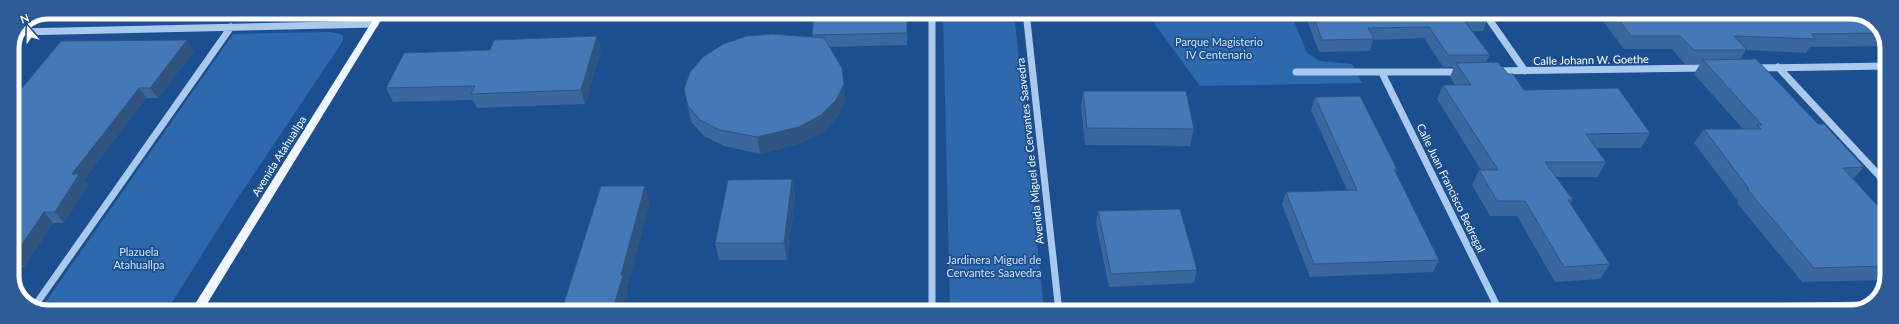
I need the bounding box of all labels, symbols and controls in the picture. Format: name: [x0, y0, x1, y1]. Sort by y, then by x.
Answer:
north arrow: [8, 8, 48, 48]
text: N: [18, 11, 31, 26]
park label: Parque Magisterio IV Centenario: [1175, 35, 1263, 61]
street label: Calle Johann W. Goethe: [1533, 52, 1649, 67]
street label: Avenida Miguel de Cervantes Saavedra: [1013, 57, 1046, 245]
street label: Avenida Atahuallpa: [249, 113, 309, 198]
street label: Calle Juan Francisco Bedregal: [1415, 121, 1488, 254]
park label: Plazuela Atahuallpa: [113, 245, 165, 271]
park label: Jardinera Miguel de Cervantes Saavedra: [946, 253, 1042, 279]

